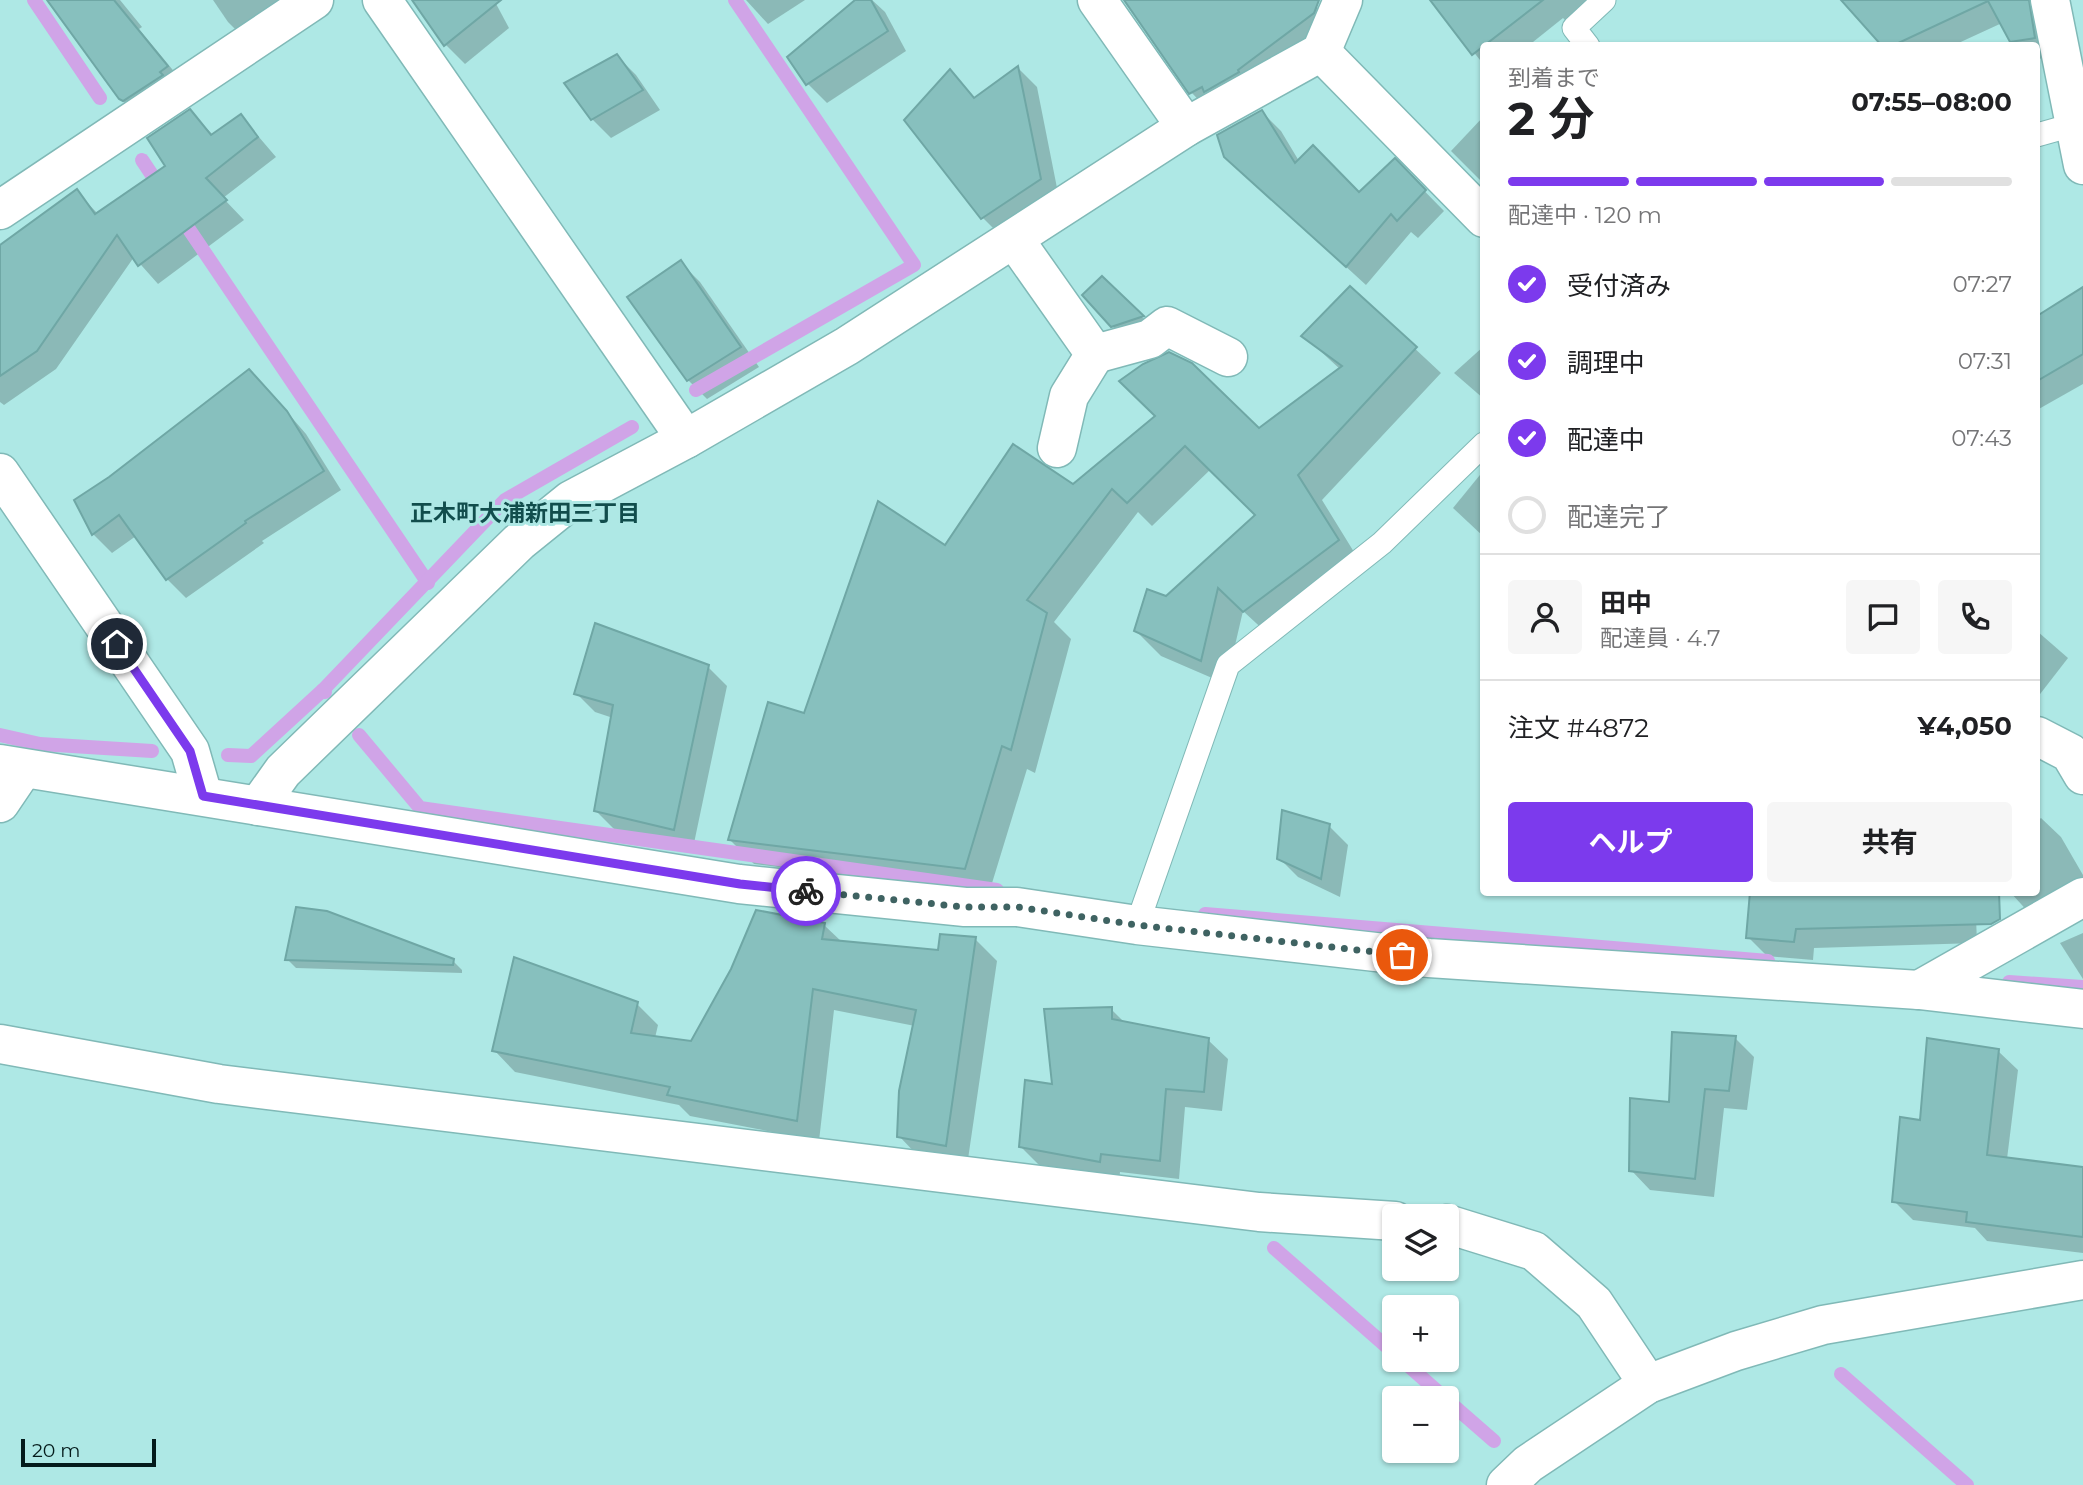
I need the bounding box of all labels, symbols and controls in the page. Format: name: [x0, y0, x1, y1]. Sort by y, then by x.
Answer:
text: 到着まで: [1508, 64, 1600, 92]
text: 07:55–08:00: [1851, 86, 2012, 118]
text: 2 分: [1508, 90, 1594, 147]
text: 配達中 · 120 m: [1508, 201, 1662, 229]
icon: check: [1508, 265, 1546, 303]
text: 受付済み: [1567, 270, 1671, 302]
text: 07:27: [1952, 270, 2012, 298]
icon: check: [1508, 342, 1546, 380]
text: 調理中: [1567, 347, 1645, 379]
text: 07:31: [1958, 347, 2012, 375]
icon: check: [1508, 419, 1546, 457]
text: 配達中: [1567, 424, 1645, 456]
text: 07:43: [1951, 424, 2012, 452]
district label: 正木町大浦新田三丁目: [410, 499, 640, 527]
text: 配達完了: [1567, 501, 1671, 533]
button: person: [1508, 580, 1582, 654]
button: chat: [1846, 580, 1920, 654]
button: phone: [1938, 580, 2012, 654]
text: 田中: [1600, 587, 1652, 619]
pin: [87, 614, 147, 674]
text: 配達員 · 4.7: [1600, 624, 1721, 652]
icon: home: [98, 625, 136, 663]
text: ¥4,050: [1917, 710, 2012, 742]
text: 注文 #4872: [1508, 712, 1649, 744]
button: ヘルプ: [1508, 802, 1753, 882]
button: 共有: [1767, 802, 2012, 882]
courier: [771, 856, 841, 926]
icon: bike: [787, 872, 825, 910]
pin: [1372, 925, 1432, 985]
icon: bag: [1383, 936, 1421, 974]
map controls: [1382, 1204, 1459, 1463]
button: layers: [1382, 1204, 1459, 1281]
button: +: [1382, 1295, 1459, 1372]
button: −: [1382, 1386, 1459, 1463]
scale bar: [21, 1436, 156, 1468]
text: 20 m: [32, 1439, 80, 1462]

